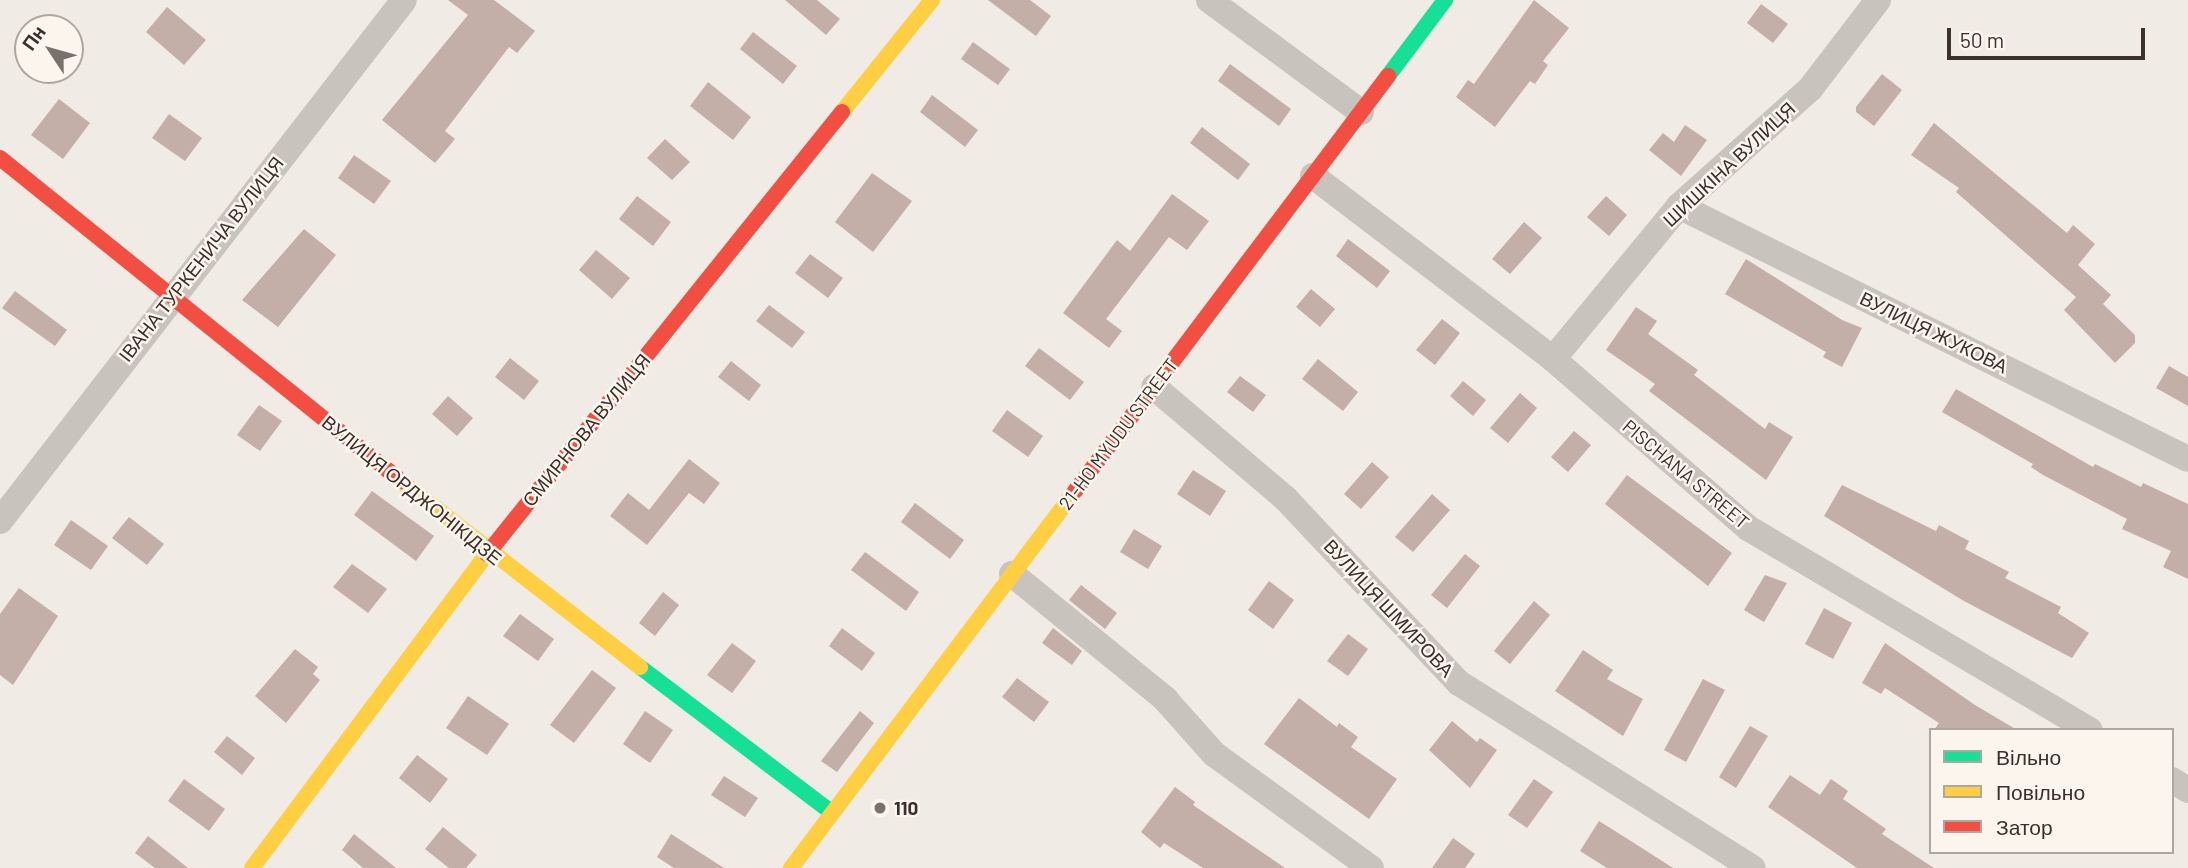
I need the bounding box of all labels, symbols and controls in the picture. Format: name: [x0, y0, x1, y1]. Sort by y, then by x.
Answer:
north arrow: [14, 14, 84, 84]
scale bar: [1950, 14, 2148, 58]
text: Пн: [17, 21, 50, 54]
text: 50 m: [1960, 27, 2004, 52]
street label: ШИШКІНА ВУЛИЦЯ: [1658, 97, 1800, 231]
street label: ІВАНА ТУРКЕНИЧА ВУЛИЦЯ: [114, 152, 288, 366]
street label: ВУЛИЦЯ ЖУКОВА: [1856, 286, 2012, 378]
street label: СМИРНОВА ВУЛИЦЯ: [517, 349, 655, 511]
street label: 21-HO MYUDU STREET: [1054, 354, 1182, 514]
street label: ВУЛИЦЯ ОРДЖОНІКІДЗЕ: [318, 410, 506, 570]
street label: PISCHANA STREET: [1618, 414, 1754, 534]
street label: ВУЛИЦЯ ШМИРОВА: [1319, 534, 1459, 682]
legend: [1929, 728, 2174, 854]
text: Вільно: [1996, 744, 2061, 769]
text: Повільно: [1996, 779, 2085, 804]
place label: 110: [894, 797, 918, 819]
marker: 110: [872, 800, 888, 816]
text: Затор: [1996, 814, 2053, 839]

